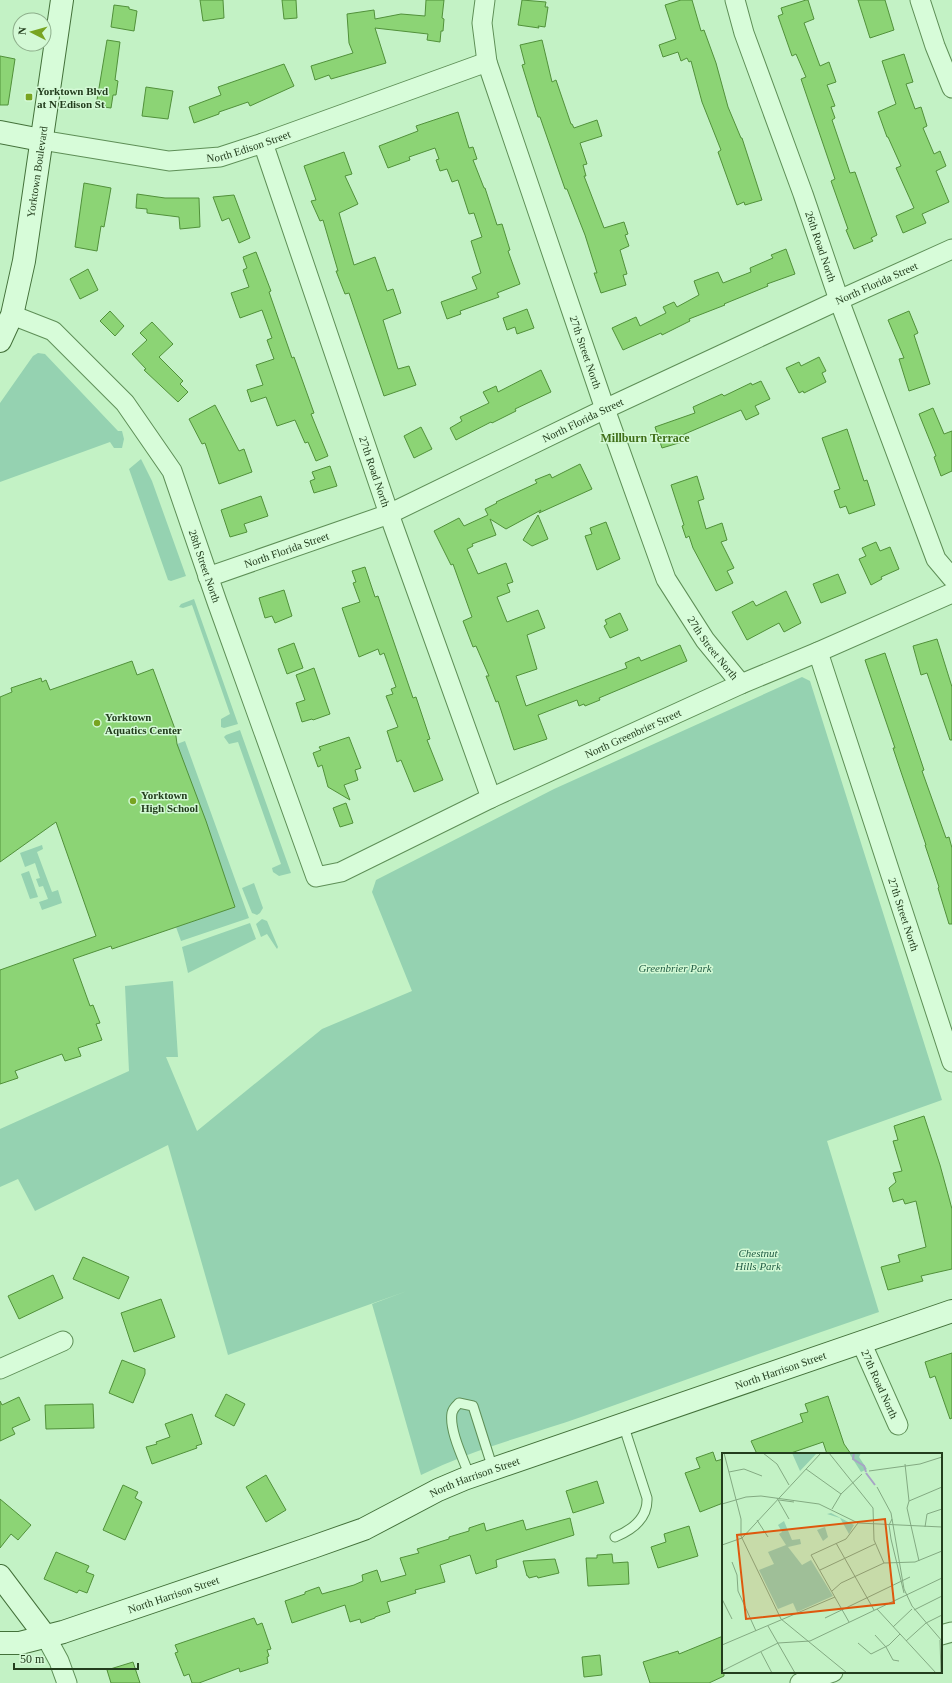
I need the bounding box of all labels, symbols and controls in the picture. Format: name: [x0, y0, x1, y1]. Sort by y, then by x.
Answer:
north arrow: [12, 12, 52, 52]
text: N: [16, 26, 28, 36]
place label: Yorktown Blvd at N Edison St: [37, 85, 108, 110]
marker: Yorktown Blvd at N Edison St: [24, 92, 34, 102]
street label: Yorktown Boulevard: [24, 125, 50, 218]
street label: North Edison Street: [206, 128, 292, 164]
street label: 26th Road North: [803, 209, 839, 284]
street label: North Florida Street: [834, 259, 919, 307]
street label: 27th Street North: [568, 314, 604, 391]
street label: North Florida Street: [540, 395, 625, 445]
district label: Millburn Terrace: [601, 431, 690, 445]
street label: 27th Road North: [357, 435, 392, 509]
street label: 28th Street North: [187, 528, 223, 605]
street label: North Florida Street: [243, 529, 330, 570]
street label: 27th Street North: [685, 614, 741, 682]
street label: North Greenbrier Street: [583, 706, 683, 760]
place label: Yorktown Aquatics Center: [105, 711, 182, 736]
marker: Yorktown Aquatics Center: [92, 718, 102, 728]
place label: Yorktown High School: [141, 789, 198, 814]
marker: Yorktown High School: [128, 796, 138, 806]
street label: 27th Street North: [886, 876, 921, 953]
park label: Greenbrier Park: [638, 962, 713, 974]
park label: Chestnut Hills Park: [734, 1247, 782, 1272]
street label: 27th Road North: [859, 1348, 900, 1421]
street label: North Harrison Street: [733, 1349, 827, 1391]
inset map: [722, 1453, 942, 1673]
street label: North Harrison Street: [427, 1454, 521, 1499]
street label: North Harrison Street: [126, 1573, 221, 1616]
scale bar: [14, 1645, 138, 1671]
text: 50 m: [20, 1652, 45, 1666]

